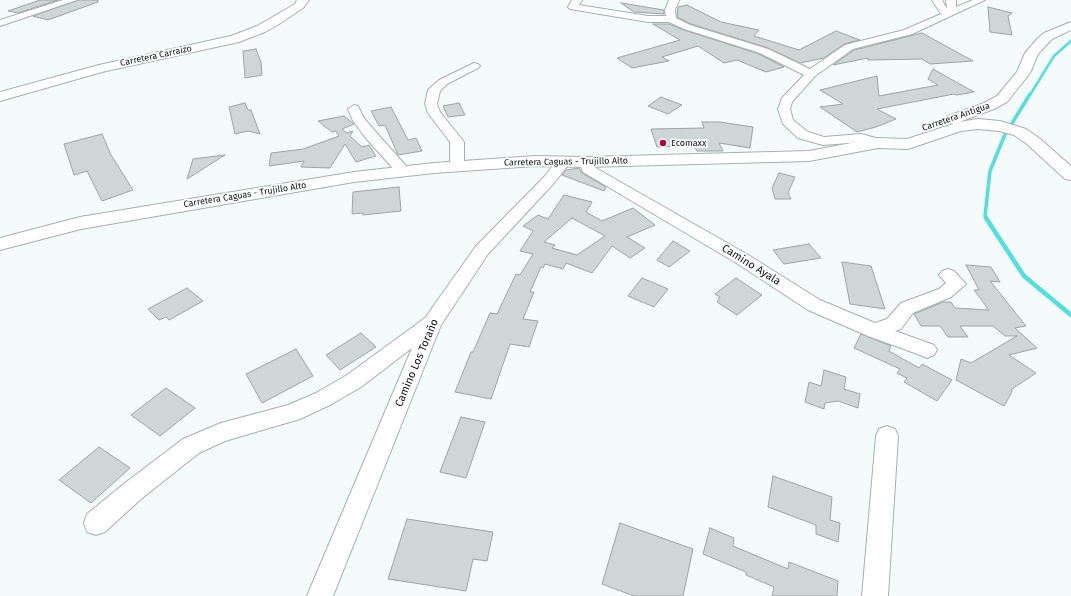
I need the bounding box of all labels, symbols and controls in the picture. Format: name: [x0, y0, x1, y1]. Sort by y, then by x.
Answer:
street label: Carretera Carraízo: [119, 43, 193, 69]
street label: Carretera Antigua: [921, 100, 991, 134]
marker: Ecomaxx: [658, 138, 668, 148]
place label: Ecomaxx: [671, 138, 706, 148]
street label: Carretera Caguas - Trujillo Alto: [504, 156, 628, 168]
street label: Carretera Caguas - Trujillo Alto: [183, 180, 307, 210]
street label: Camino Ayala: [719, 242, 783, 288]
street label: Camino Los Toraño: [393, 317, 441, 409]

